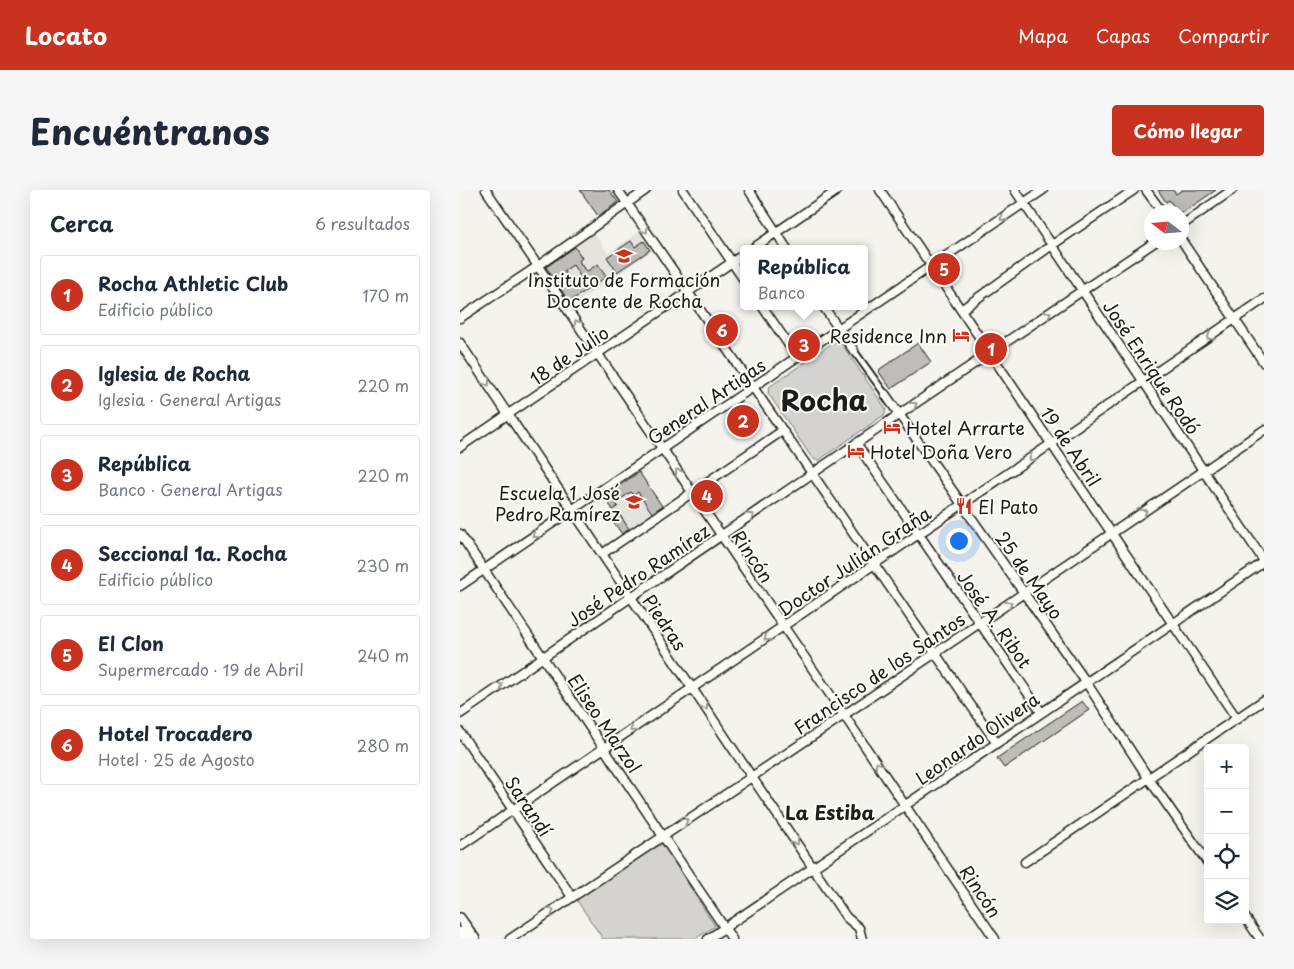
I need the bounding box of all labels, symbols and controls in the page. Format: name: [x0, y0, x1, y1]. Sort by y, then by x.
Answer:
text: Locato: [25, 17, 107, 53]
text: Mapa: [1018, 22, 1068, 49]
text: Capas: [1096, 22, 1150, 49]
text: Compartir: [1178, 22, 1269, 49]
text: Encuéntranos: [30, 104, 270, 157]
button: Cómo llegar: [1112, 105, 1264, 156]
north arrow: [1144, 205, 1189, 250]
text: Cerca: [50, 207, 114, 239]
text: 6 resultados: [315, 211, 410, 235]
one-way arrow: [999, 212, 1008, 221]
one-way arrow: [639, 224, 648, 234]
popup: [740, 245, 868, 310]
school or university icon: Instituto de Formación Docente de Rocha: [614, 246, 634, 266]
pin: 5: [928, 250, 960, 288]
text: República: [757, 252, 851, 280]
place label: Instituto de Formación Docente de Rocha: [528, 266, 720, 314]
text: Rocha Athletic Club: [98, 269, 288, 297]
text: Banco: [757, 280, 805, 304]
text: 1: [63, 283, 71, 307]
text: 170 m: [363, 283, 409, 307]
street label: José Enrique Rodó: [1097, 294, 1207, 440]
text: Edificio público: [98, 297, 213, 321]
pin: 6: [706, 311, 738, 349]
one-way arrow: [1042, 311, 1052, 320]
street label: 18 de Julio: [524, 319, 614, 391]
one-way arrow: [574, 319, 583, 329]
place label: Residence Inn: [830, 322, 947, 349]
hotel icon: Residence Inn: [951, 325, 971, 345]
pin: 3: [788, 326, 820, 364]
pin: 1: [975, 330, 1007, 368]
one-way arrow: [1206, 331, 1216, 340]
street label: General Artigas: [641, 351, 771, 451]
text: Iglesia de Rocha: [98, 359, 250, 387]
text: 2: [61, 373, 73, 397]
text: 220 m: [358, 373, 409, 397]
one-way arrow: [481, 378, 490, 387]
district label: Rocha: [780, 378, 868, 421]
text: Iglesia · General Artigas: [98, 387, 281, 411]
street label: 19 de Abril: [1034, 401, 1108, 491]
pin: 2: [727, 402, 759, 440]
one-way arrow: [908, 402, 918, 411]
place label: Hotel Arrarte: [906, 414, 1025, 441]
hotel icon: Hotel Arrarte: [882, 417, 902, 437]
place label: Hotel Doña Vero: [870, 438, 1012, 465]
hotel icon: Hotel Doña Vero: [846, 441, 866, 461]
text: República: [98, 449, 191, 477]
one-way arrow: [1028, 452, 1038, 461]
text: 3: [62, 463, 72, 487]
text: 220 m: [358, 463, 409, 487]
one-way arrow: [675, 468, 684, 478]
text: Banco · General Artigas: [98, 477, 283, 501]
pin: 4: [691, 477, 723, 515]
place label: Escuela 1 José Pedro Ramírez: [495, 479, 620, 527]
school or university icon: Escuela 1 José Pedro Ramírez: [624, 492, 644, 512]
place label: El Pato: [978, 493, 1038, 520]
restaurant icon: El Pato: [954, 496, 974, 516]
street label: Doctor Julián Graña: [772, 499, 937, 622]
one-way arrow: [1138, 509, 1147, 518]
one-way arrow: [745, 513, 754, 523]
street label: José Pedro Ramírez: [561, 517, 715, 633]
street label: Rincón: [725, 524, 781, 588]
street label: 25 de Mayo: [990, 525, 1070, 625]
your location: [946, 528, 972, 554]
one-way arrow: [531, 529, 541, 538]
text: Seccional 1a. Rocha: [98, 539, 287, 567]
text: 4: [62, 553, 72, 577]
text: 230 m: [357, 553, 409, 577]
street label: José A. Ribot: [951, 565, 1039, 673]
text: Edificio público: [98, 567, 213, 591]
street label: Piedras: [636, 588, 694, 656]
one-way arrow: [1004, 600, 1013, 610]
street label: Francisco de los Santos: [788, 606, 970, 740]
text: El Clon: [98, 629, 164, 657]
one-way arrow: [764, 632, 773, 641]
text: 5: [62, 643, 72, 667]
text: 240 m: [357, 643, 409, 667]
text: Supermercado · 19 de Abril: [98, 657, 304, 681]
street label: Eliseo Marzol: [562, 668, 648, 778]
one-way arrow: [495, 683, 504, 692]
street label: Leonardo Olivera: [910, 685, 1044, 791]
one-way arrow: [699, 701, 708, 711]
text: Hotel Trocadero: [98, 719, 253, 747]
one-way arrow: [629, 723, 639, 732]
text: 6: [61, 733, 73, 757]
text: 280 m: [357, 733, 409, 757]
map controls: [1204, 744, 1249, 924]
button: +: [1204, 744, 1249, 789]
text: Hotel · 25 de Agosto: [98, 747, 255, 771]
one-way arrow: [875, 761, 884, 771]
street label: Sarandí: [499, 771, 559, 842]
button: −: [1204, 789, 1249, 834]
district label: La Estiba: [785, 798, 875, 826]
one-way arrow: [680, 818, 689, 827]
button: locate: [1204, 834, 1249, 879]
one-way arrow: [789, 836, 799, 845]
street label: Rincón: [953, 859, 1009, 923]
button: layers: [1204, 879, 1249, 924]
one-way arrow: [545, 908, 554, 918]

